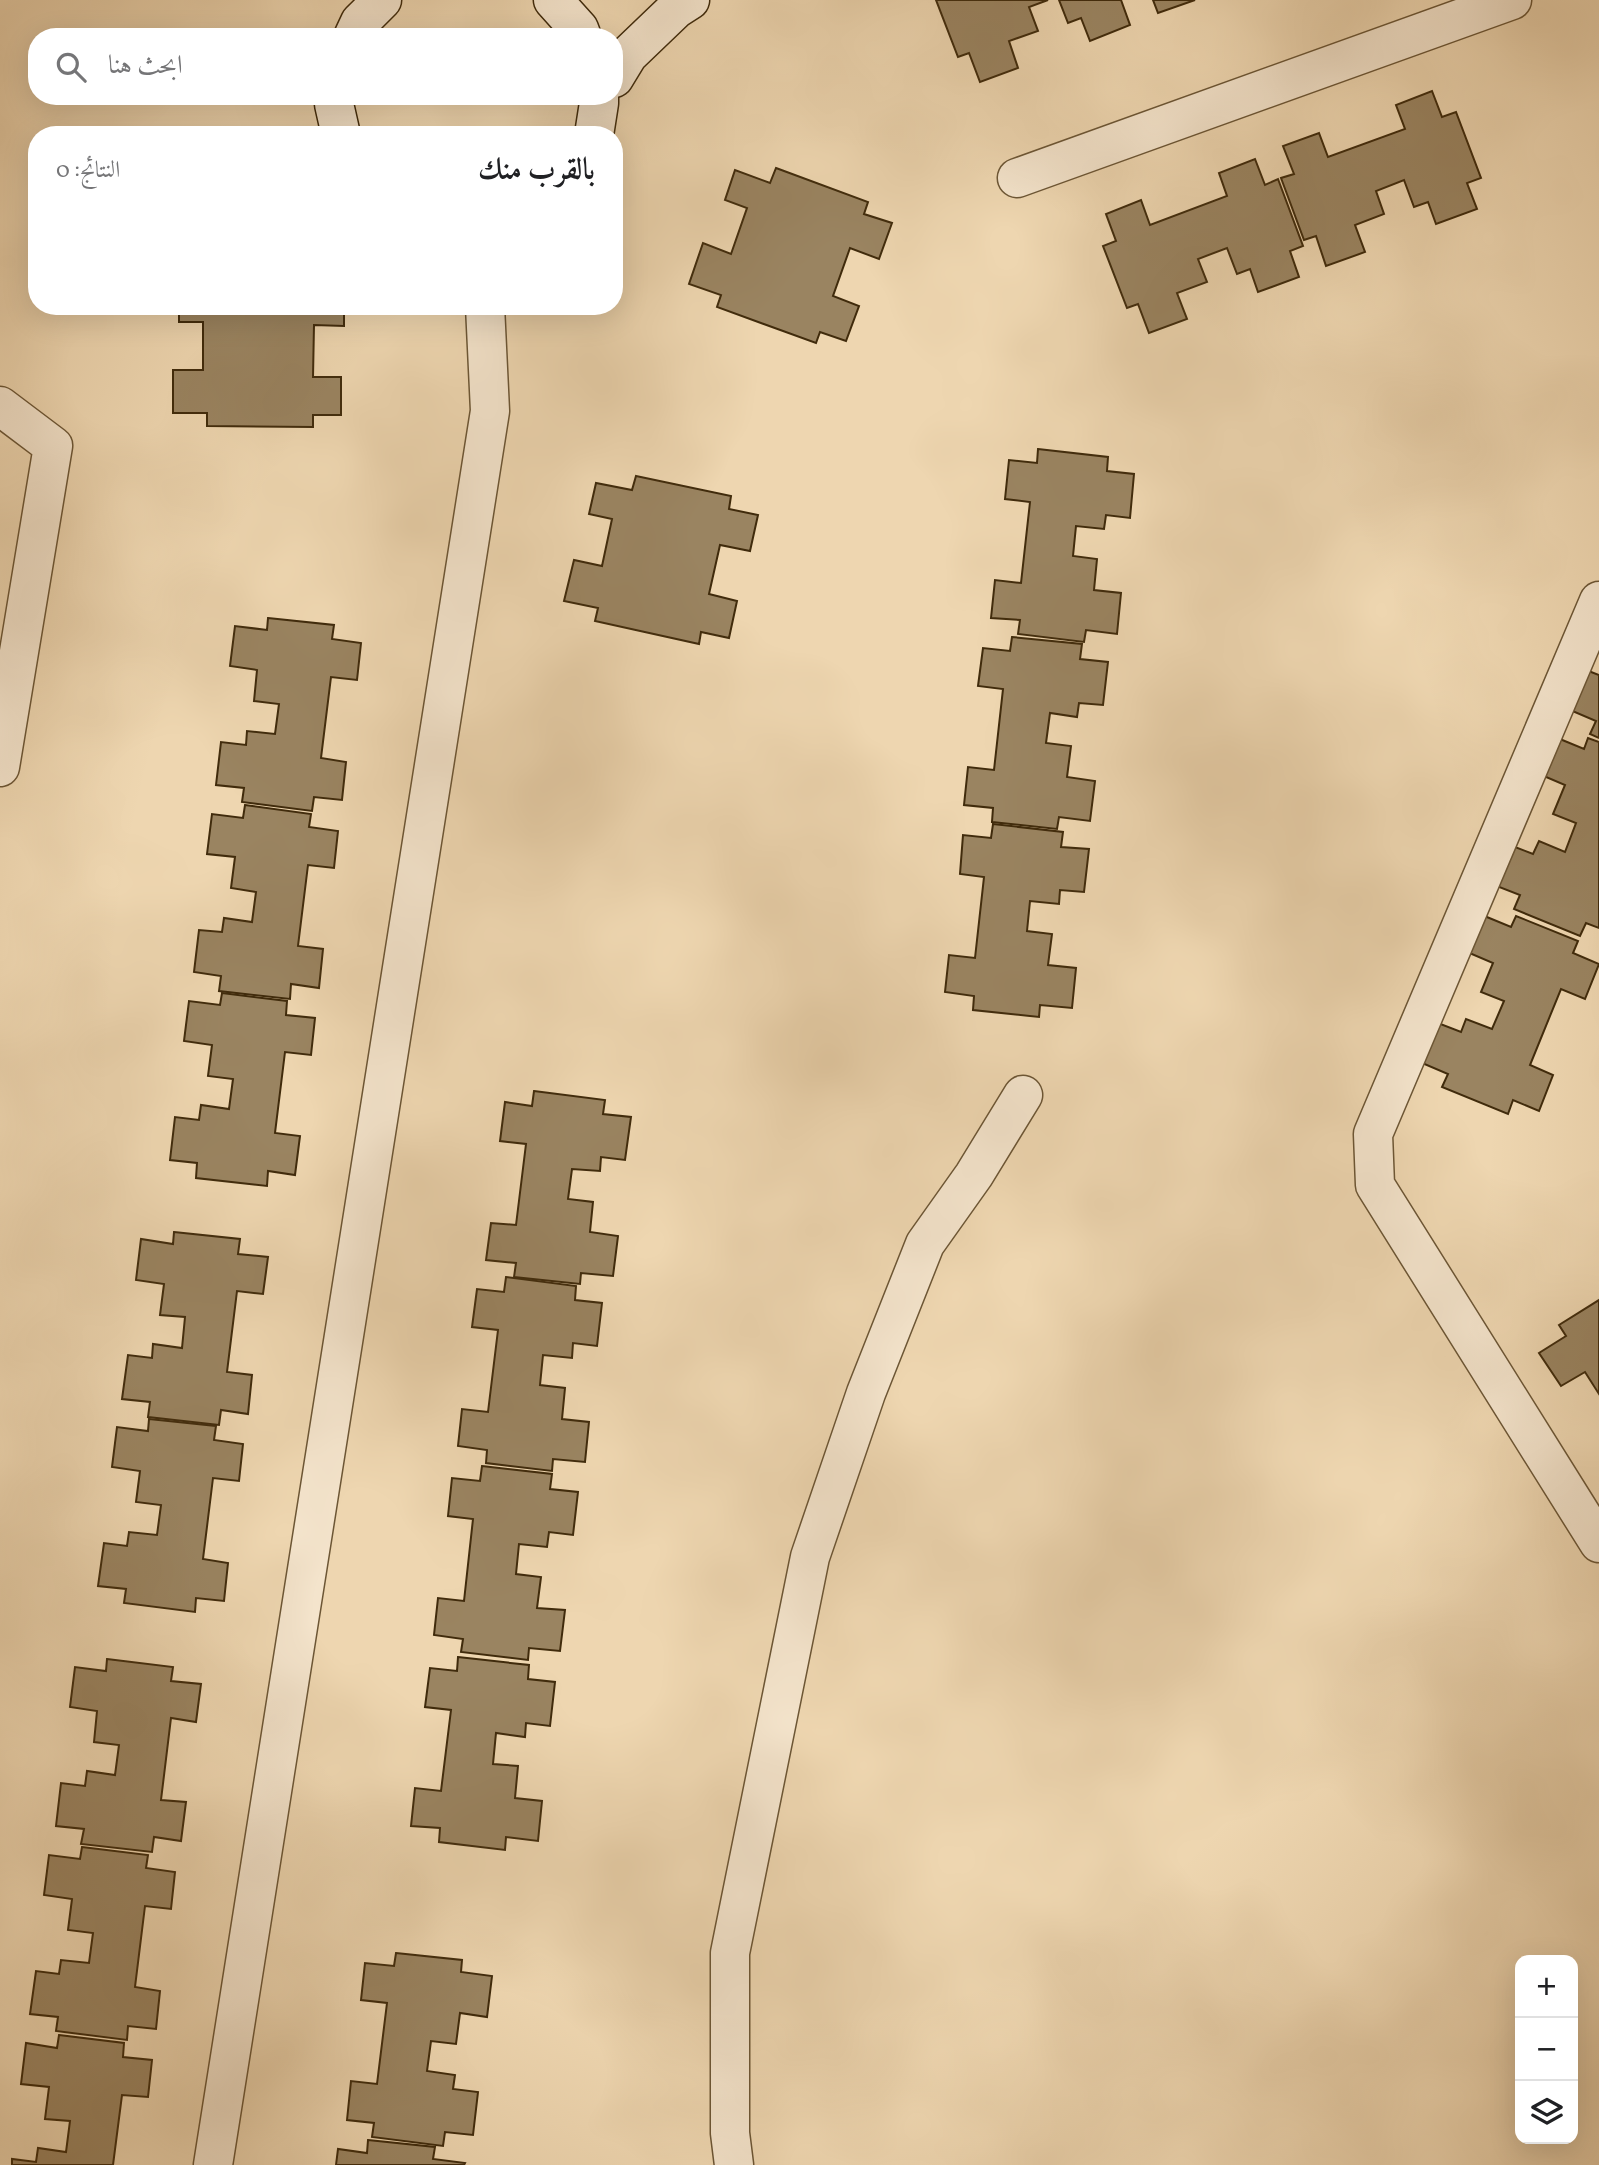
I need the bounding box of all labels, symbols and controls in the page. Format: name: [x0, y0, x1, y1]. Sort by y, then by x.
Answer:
search box: [28, 28, 623, 105]
icon: search: [52, 48, 90, 86]
text: ابحث هنا: [108, 48, 183, 84]
text: بالقرب منك: [478, 150, 595, 192]
text: النتائج: 0: [56, 155, 120, 187]
map controls: [1515, 1955, 1578, 2144]
button: +: [1515, 1955, 1578, 2018]
button: −: [1515, 2018, 1578, 2081]
button: layers: [1515, 2081, 1578, 2144]

